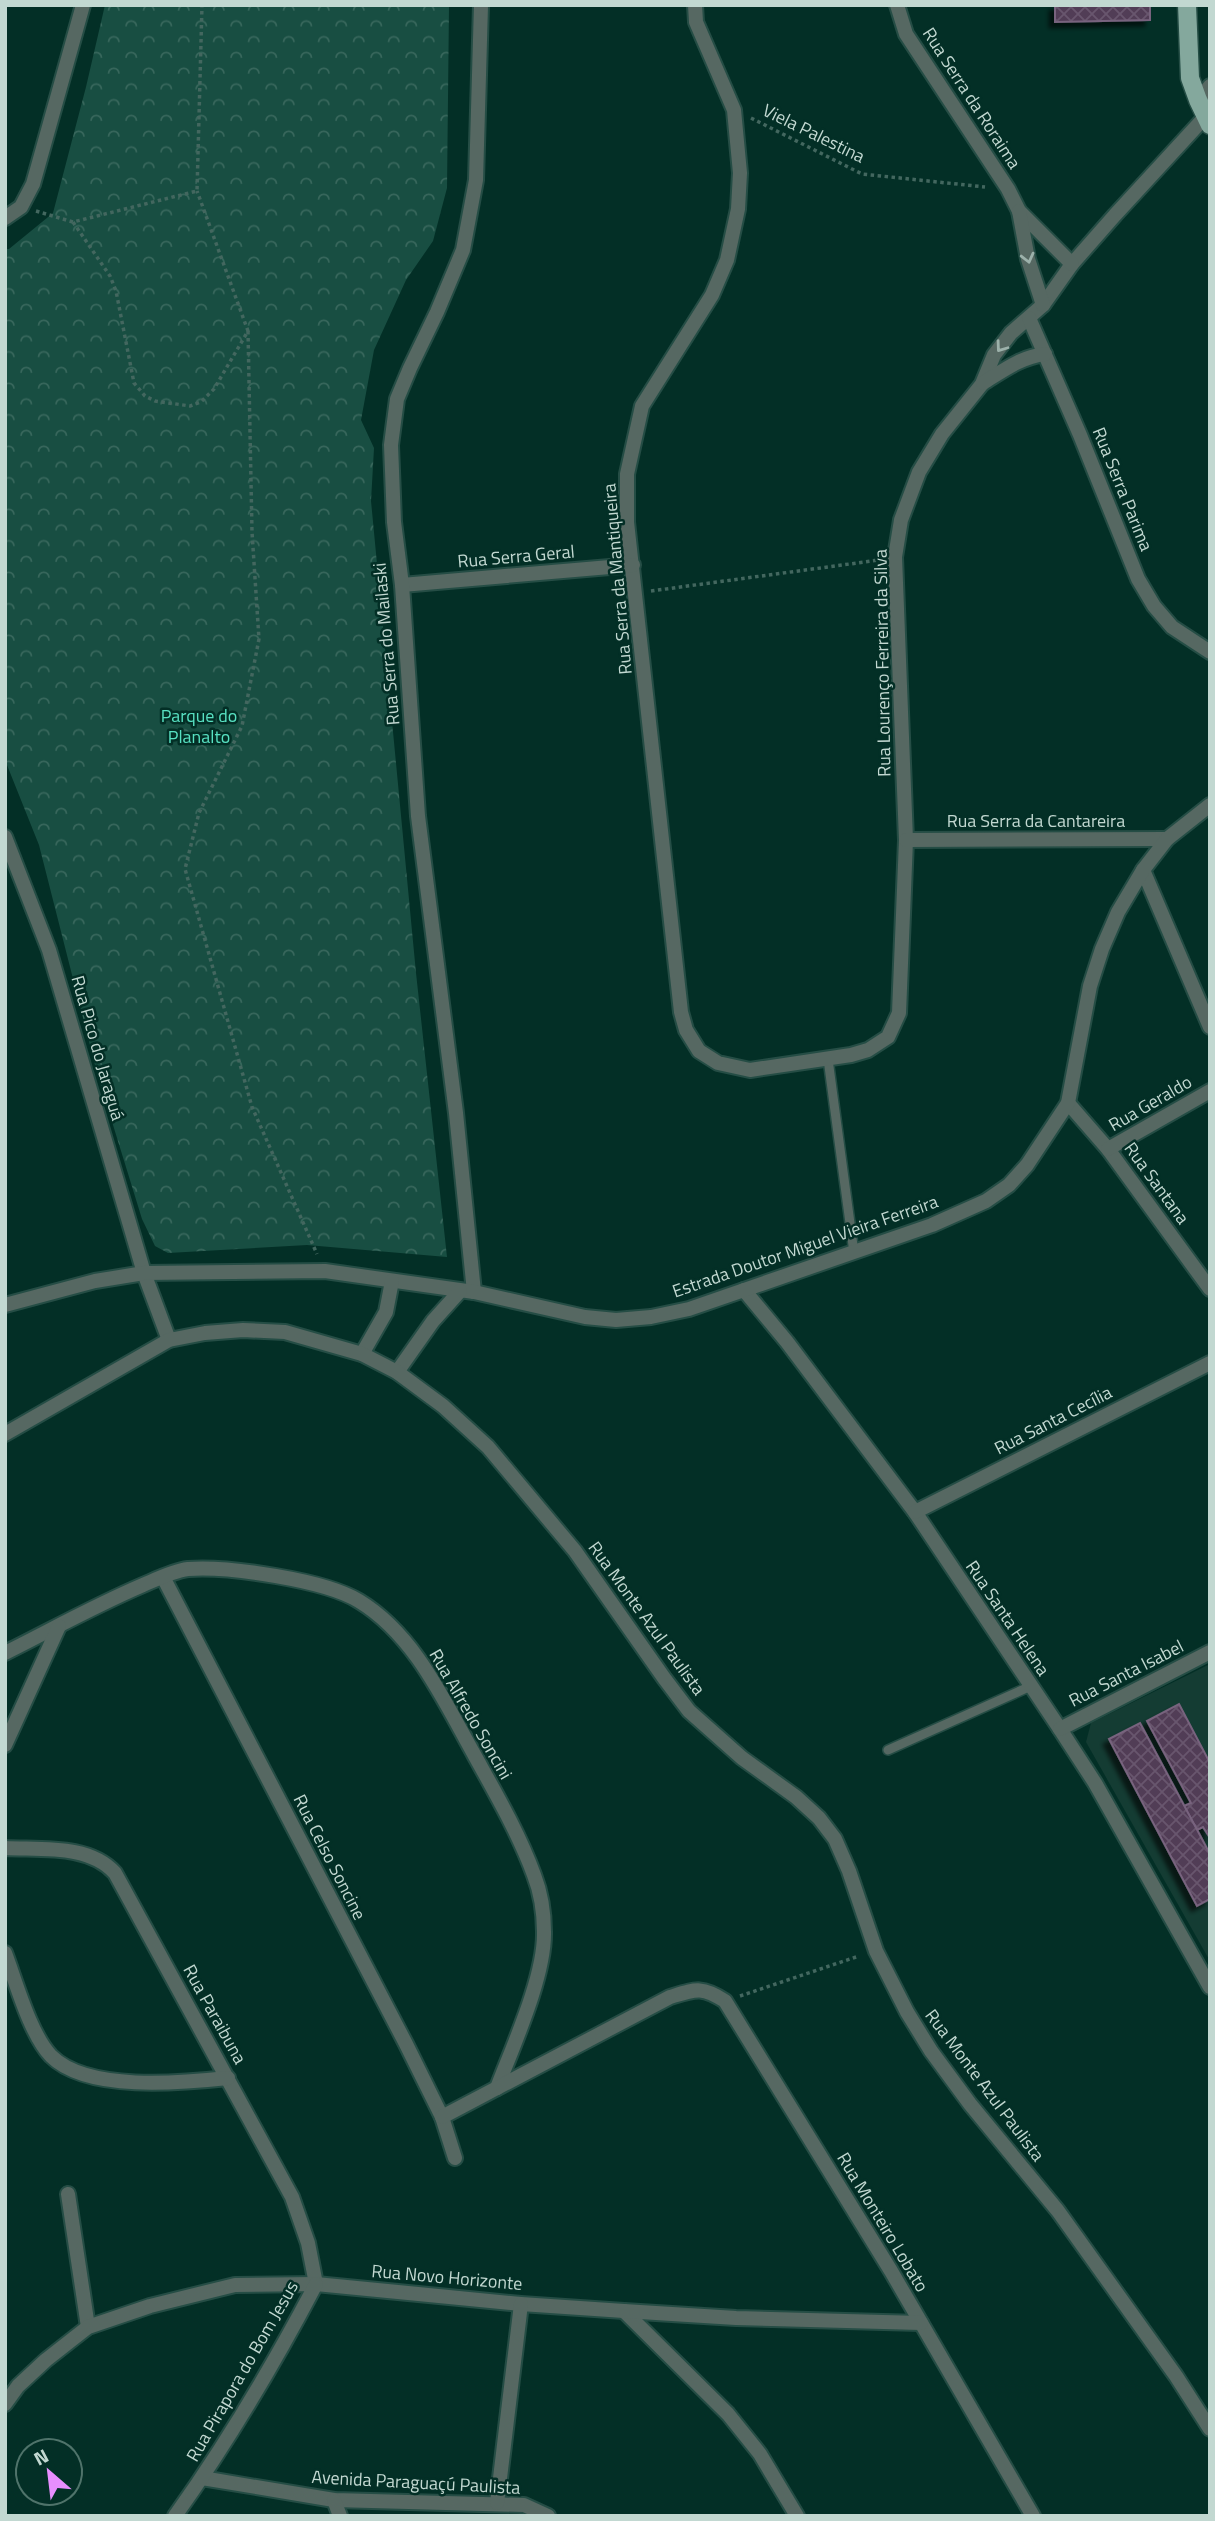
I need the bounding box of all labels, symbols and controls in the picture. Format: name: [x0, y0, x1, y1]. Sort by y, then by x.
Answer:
street label: Rua Serra da Roraima: [916, 22, 1028, 174]
street label: Viela Palestina: [758, 97, 870, 169]
one-way arrow: [1020, 252, 1034, 264]
one-way arrow: [997, 339, 1009, 352]
street label: Rua Serra Parima: [1086, 423, 1160, 555]
street label: Rua Serra da Mantiqueira: [595, 482, 639, 676]
street label: Rua Serra Geral: [456, 537, 576, 575]
street label: Rua Lourenço Ferreira da Silva: [867, 549, 897, 777]
street label: Rua Serra do Mailaski: [365, 562, 407, 726]
park label: Parque do Planalto: [161, 702, 237, 750]
street label: Rua Serra da Cantareira: [947, 807, 1125, 834]
street label: Rua Pico do Jaraguá: [64, 972, 132, 1124]
street label: Rua Geraldo: [1103, 1068, 1197, 1138]
street label: Rua Santana: [1118, 1136, 1196, 1230]
street label: Estrada Doutor Miguel Vieira Ferreira: [668, 1188, 942, 1304]
street label: Rua Santa Cecília: [989, 1379, 1117, 1461]
street label: Rua Monte Azul Paulista: [582, 1535, 712, 1701]
street label: Rua Santa Helena: [959, 1555, 1057, 1681]
street label: Rua Santa Isabel: [1064, 1632, 1188, 1714]
street label: Rua Alfredo Soncini: [423, 1644, 519, 1784]
street label: Rua Celso Soncine: [287, 1790, 373, 1924]
street label: Rua Paraibuna: [177, 1959, 253, 2069]
street label: Rua Monte Azul Paulista: [919, 2003, 1051, 2167]
street label: Rua Monteiro Lobato: [831, 2147, 935, 2297]
street label: Rua Novo Horizonte: [370, 2257, 524, 2297]
street label: Rua Pirapora do Bom Jesus: [179, 2276, 305, 2466]
north arrow: [14, 2437, 84, 2507]
text: N: [28, 2441, 53, 2472]
street label: Avenida Paraguaçú Paulista: [311, 2463, 521, 2501]

